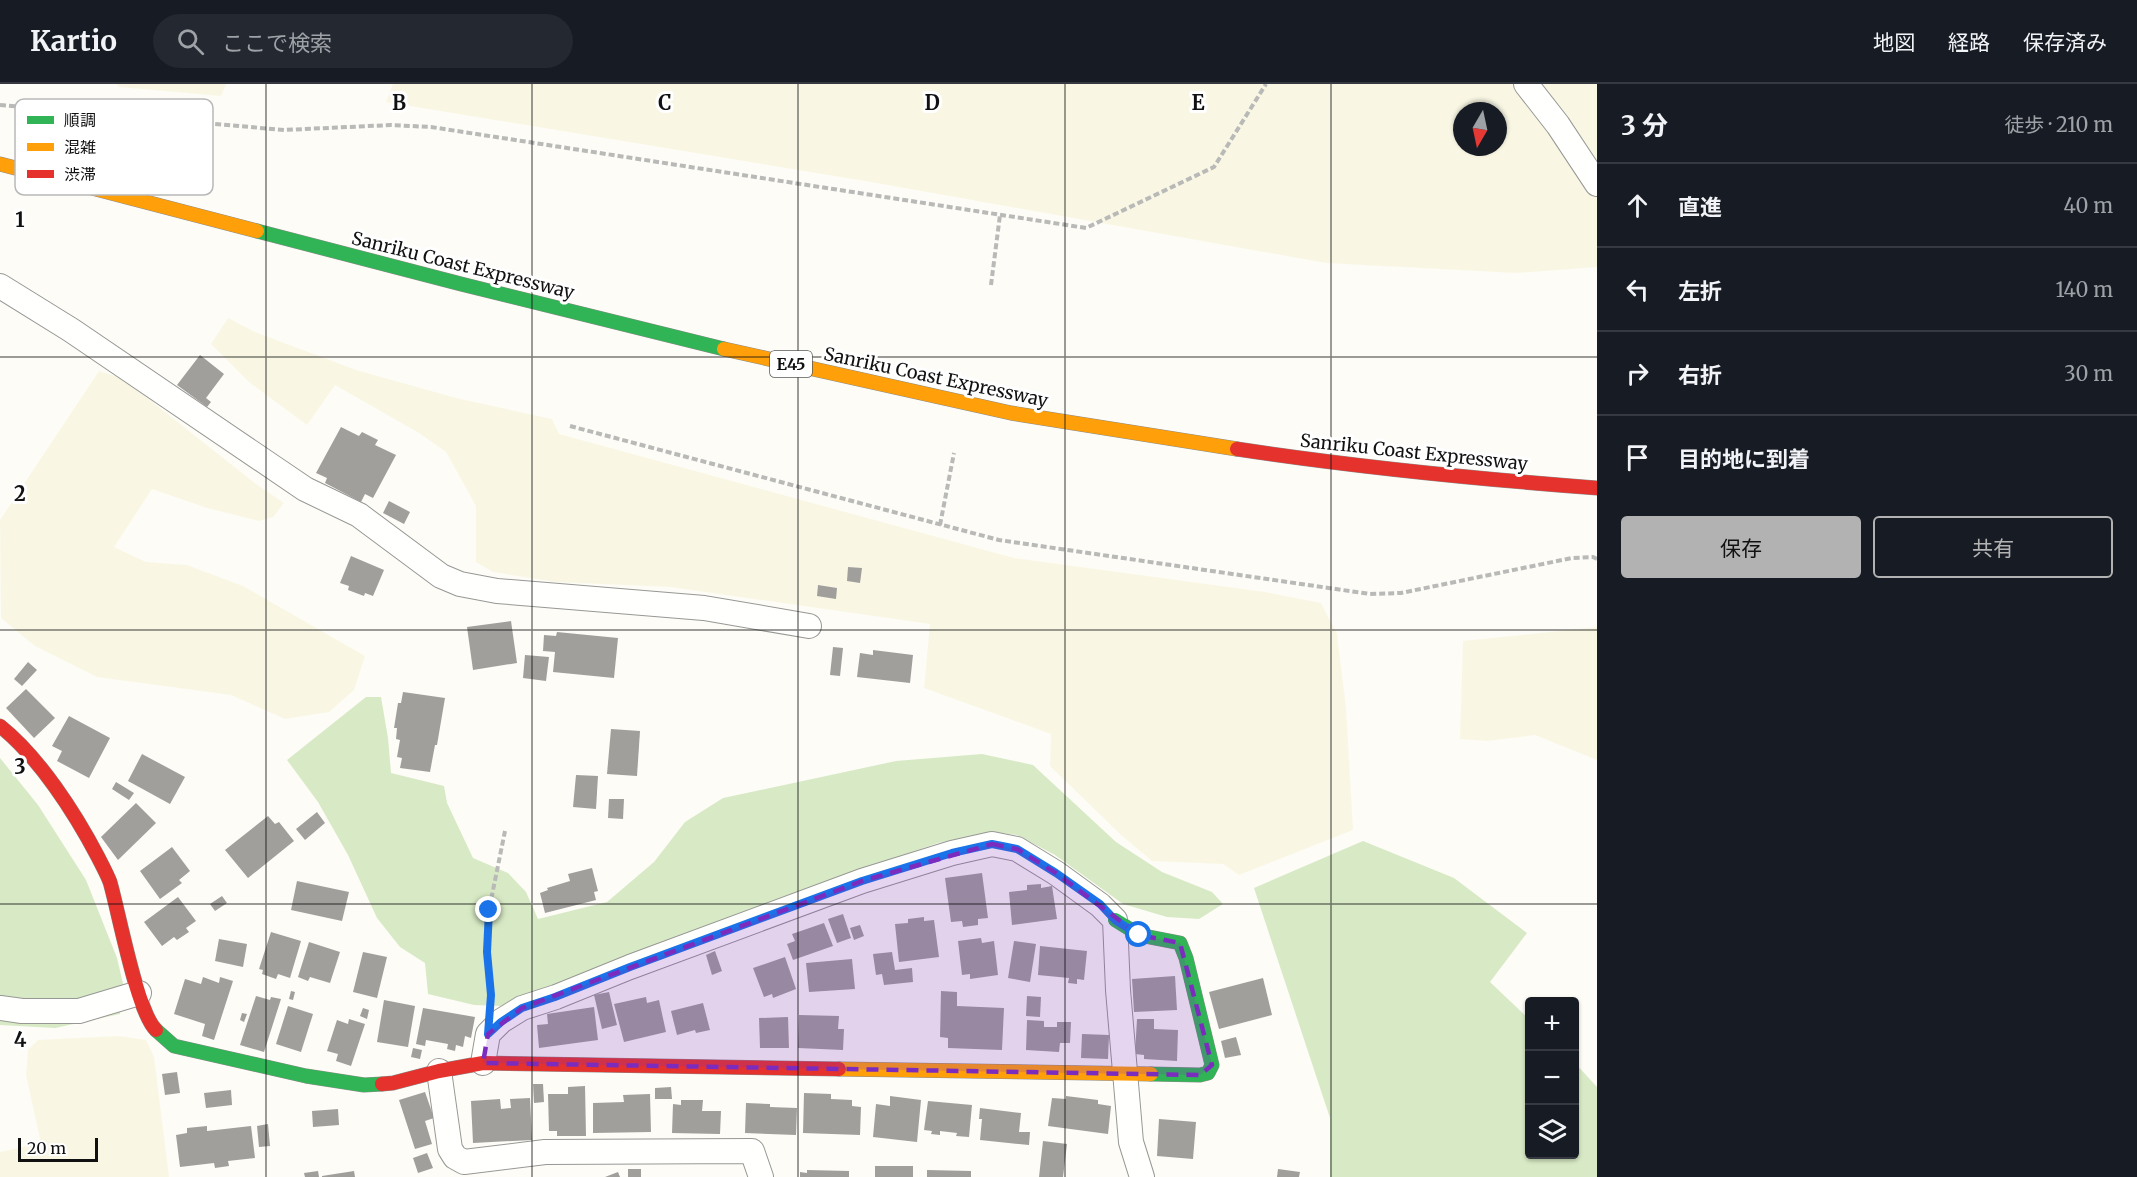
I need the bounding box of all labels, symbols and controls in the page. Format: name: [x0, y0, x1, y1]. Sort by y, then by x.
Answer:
search box: [153, 14, 573, 68]
text: Kartio: [30, 23, 117, 59]
icon: search: [174, 25, 207, 58]
text: ここで検索: [222, 29, 332, 57]
text: 地図: [1873, 29, 1915, 56]
text: 経路: [1948, 29, 1990, 56]
text: 保存済み: [2023, 29, 2107, 56]
text: B: [392, 90, 406, 115]
text: C: [658, 90, 672, 115]
text: D: [924, 90, 940, 115]
text: E: [1191, 90, 1205, 115]
legend: [15, 99, 213, 195]
north arrow: [1453, 102, 1507, 156]
text: 3 分: [1621, 109, 1668, 142]
text: 順調: [64, 110, 96, 130]
text: 徒歩 · 210 m: [2004, 112, 2113, 137]
text: 混雑: [64, 137, 96, 157]
text: 渋滞: [64, 164, 96, 184]
icon: ahead: [1621, 189, 1654, 222]
text: 直進: [1678, 193, 1722, 221]
text: 40 m: [2063, 193, 2113, 218]
text: 1: [15, 207, 25, 232]
street label: Sanriku Coast Expressway: [349, 226, 577, 304]
icon: left: [1621, 273, 1654, 306]
text: 左折: [1678, 277, 1722, 305]
text: 140 m: [2056, 277, 2113, 302]
street label: Sanriku Coast Expressway: [822, 342, 1051, 412]
road number: E45: [770, 351, 812, 377]
icon: right: [1621, 357, 1654, 390]
text: 右折: [1678, 361, 1722, 389]
text: 30 m: [2064, 361, 2113, 386]
street label: Sanriku Coast Expressway: [1299, 429, 1529, 475]
icon: arrive: [1621, 441, 1654, 474]
text: 目的地に到着: [1678, 445, 1810, 473]
text: 2: [14, 481, 26, 506]
button: 保存: [1621, 516, 1861, 578]
button: 共有: [1873, 516, 2113, 578]
text: 3: [14, 754, 26, 779]
route end: [475, 896, 501, 922]
route start: [1125, 921, 1151, 947]
map controls: [1525, 997, 1579, 1159]
button: +: [1525, 997, 1579, 1051]
text: 4: [14, 1027, 27, 1052]
button: −: [1525, 1051, 1579, 1105]
button: layers: [1525, 1105, 1579, 1159]
scale bar: [18, 1135, 98, 1162]
text: 20 m: [27, 1138, 66, 1158]

